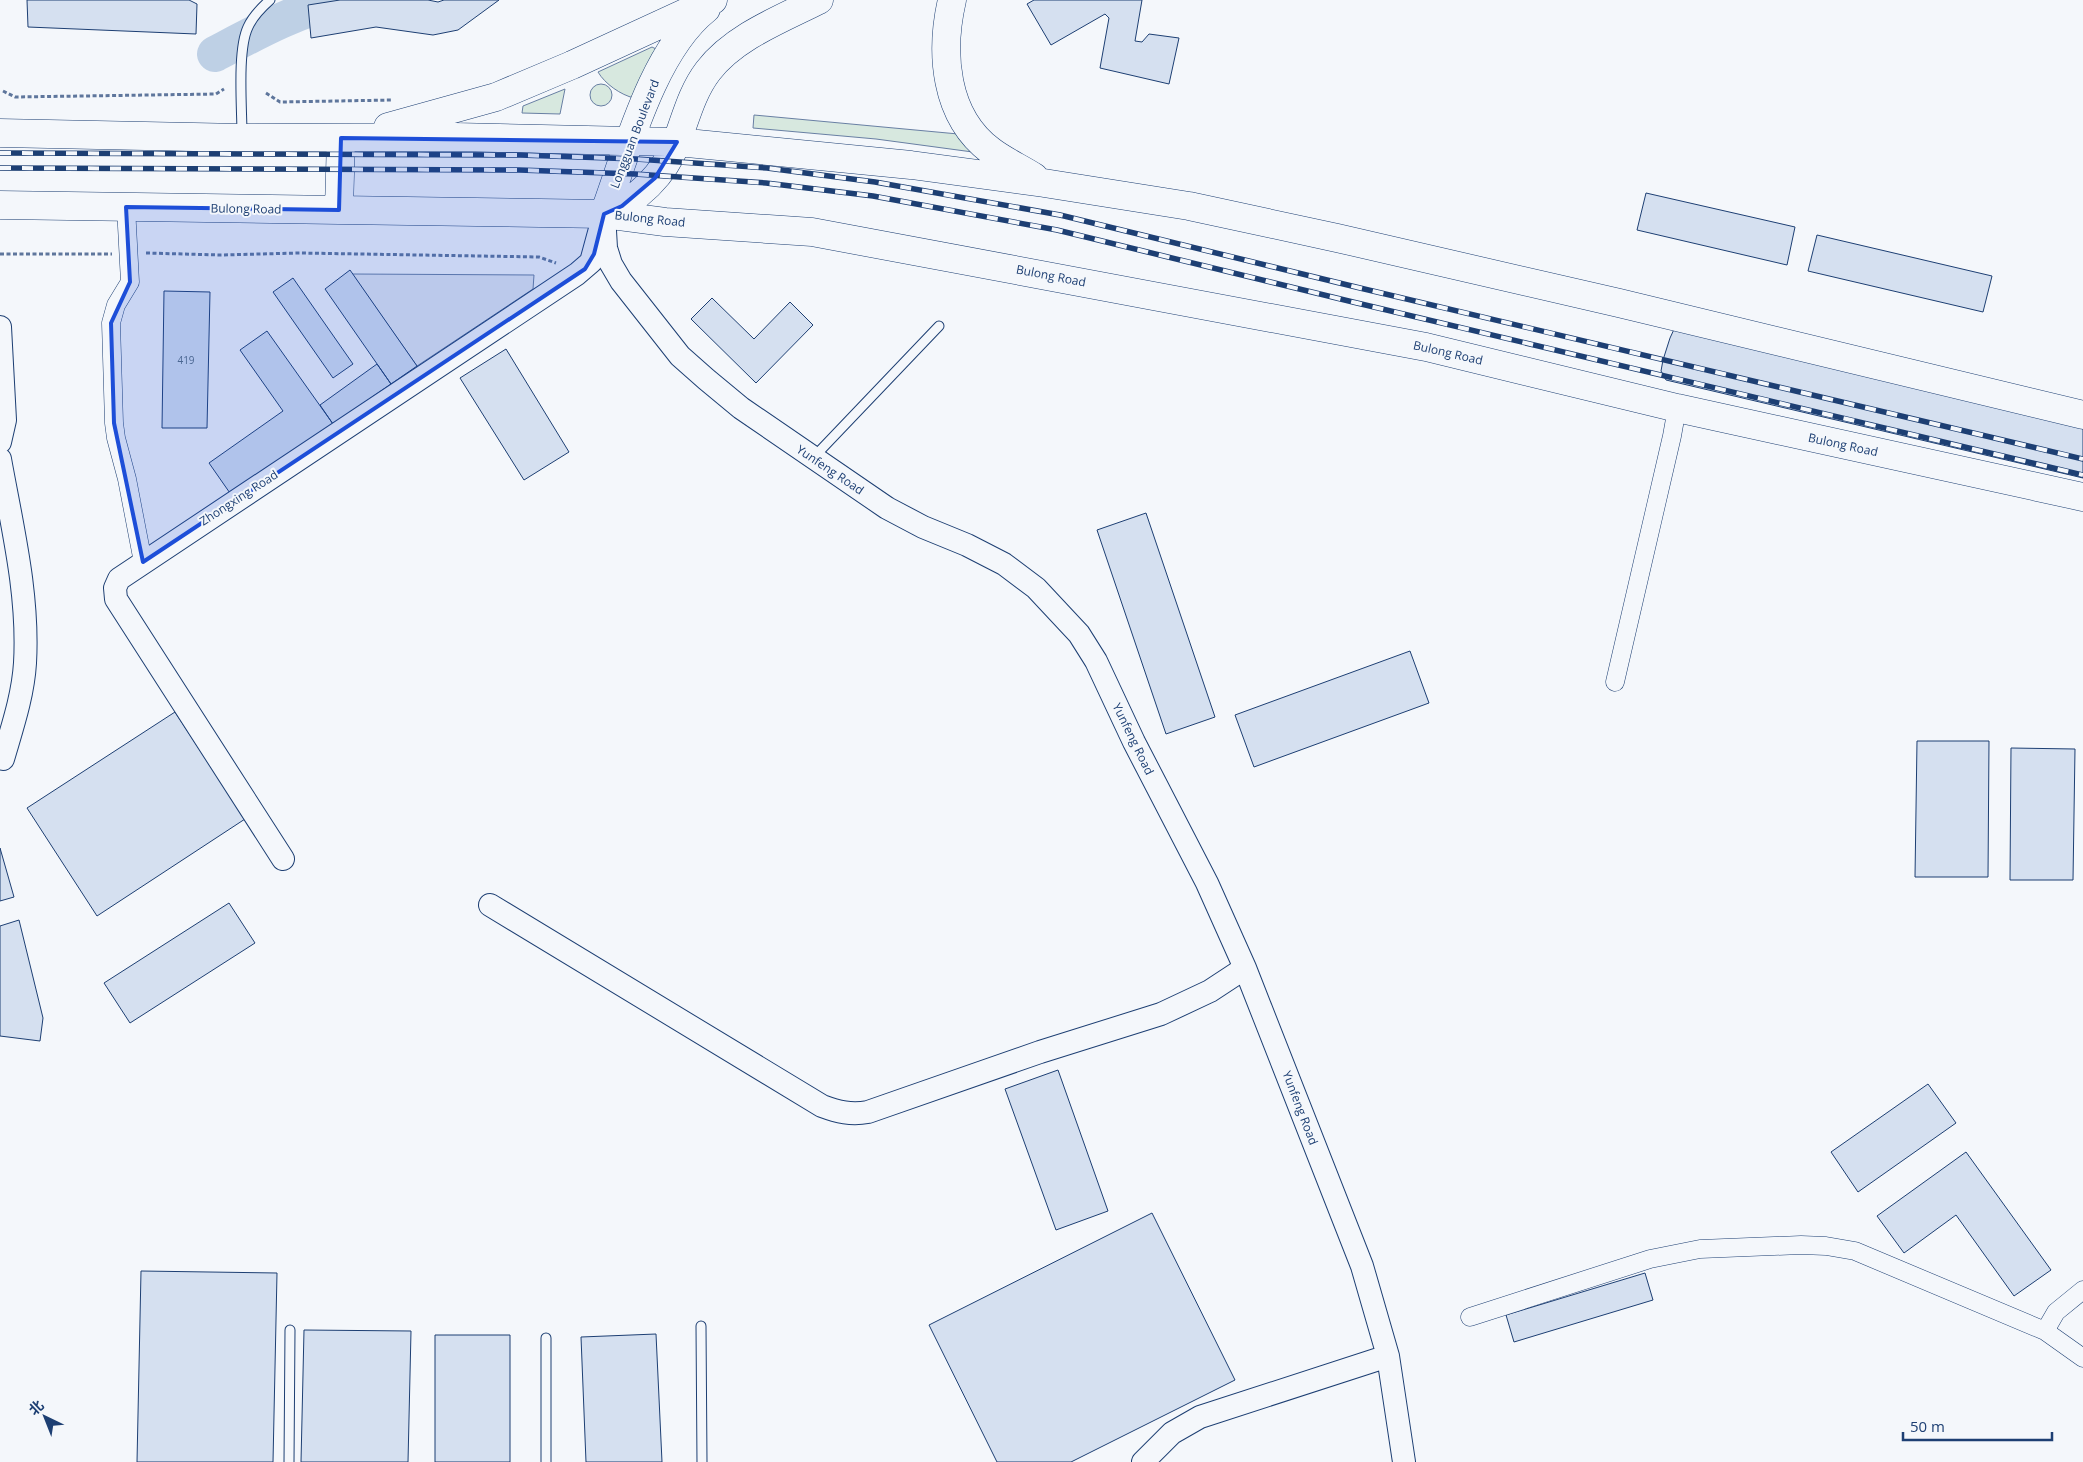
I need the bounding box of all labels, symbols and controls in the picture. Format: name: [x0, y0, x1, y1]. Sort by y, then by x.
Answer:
street label: Longguan Boulevard: [606, 77, 663, 191]
street label: Bulong Road: [210, 199, 282, 218]
street label: Bulong Road: [614, 206, 686, 231]
street label: Bulong Road: [1015, 260, 1088, 291]
street label: Bulong Road: [1412, 336, 1485, 369]
house number: 419: [177, 353, 195, 367]
street label: Bulong Road: [1807, 429, 1880, 460]
street label: Yunfeng Road: [793, 441, 867, 498]
street label: Zhongxing Road: [196, 466, 281, 529]
street label: Yunfeng Road: [1109, 700, 1158, 777]
street label: Yunfeng Road: [1279, 1068, 1322, 1147]
north arrow: [20, 1392, 70, 1442]
text: 北: [24, 1395, 47, 1419]
scale bar: [1903, 1410, 2052, 1442]
text: 50 m: [1910, 1416, 1945, 1436]

